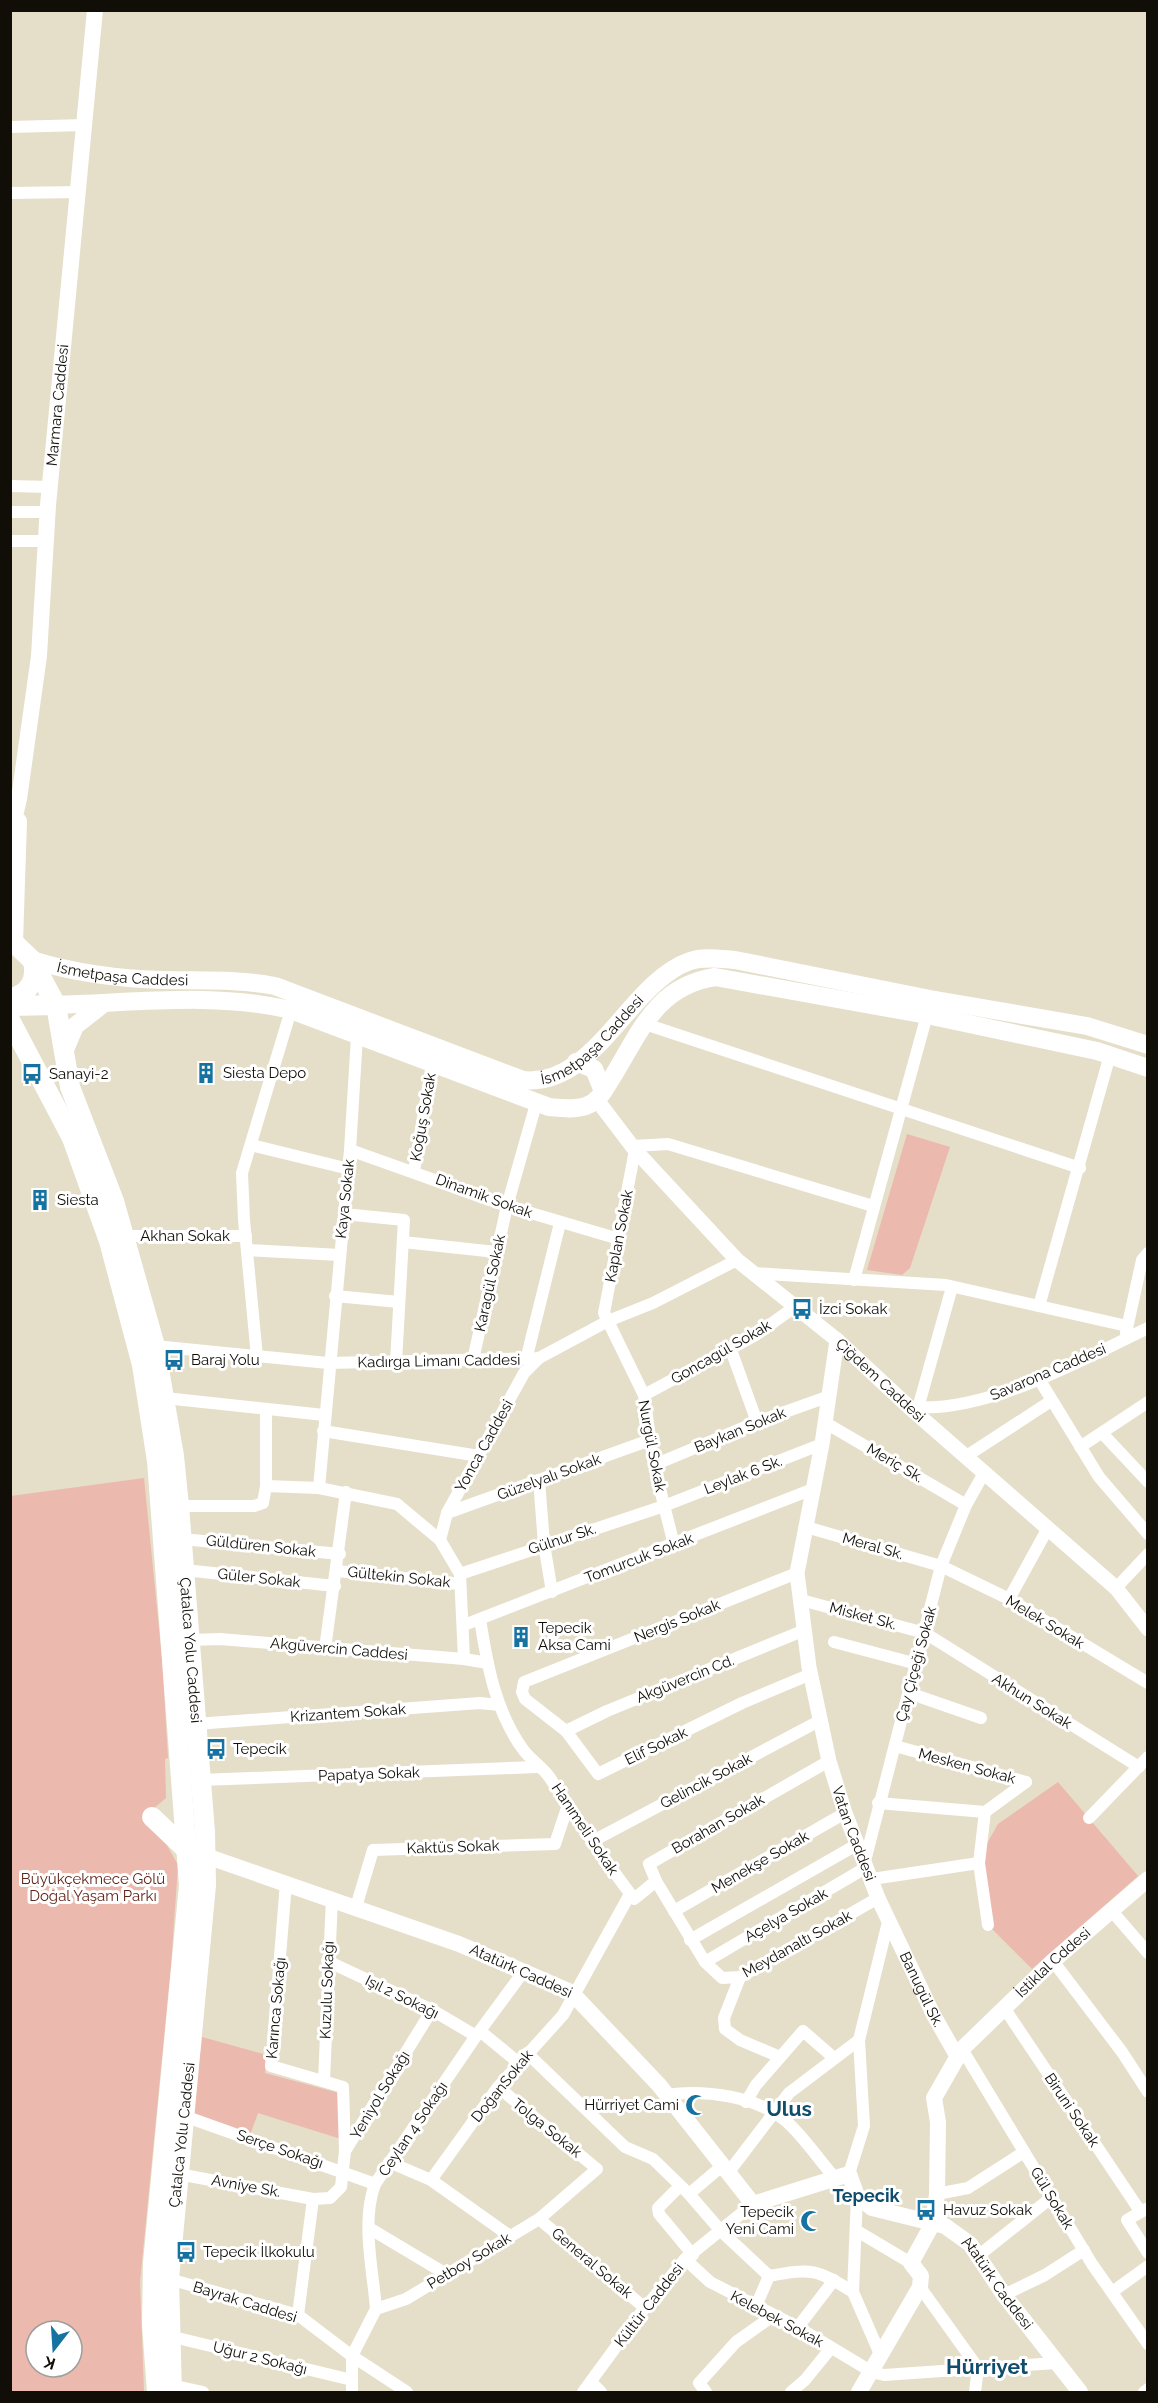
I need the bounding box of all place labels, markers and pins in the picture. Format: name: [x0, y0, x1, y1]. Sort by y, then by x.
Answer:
building icon: Siesta Depo: [194, 1061, 218, 1085]
bus stop icon: Sanayi-2: [20, 1062, 44, 1086]
place label: Siesta Depo: [223, 1064, 306, 1082]
place label: Sanayi-2: [49, 1065, 109, 1083]
building icon: Siesta: [28, 1188, 52, 1212]
place label: Siesta: [57, 1191, 99, 1209]
bus stop icon: İzci Sokak: [790, 1297, 814, 1321]
place label: İzci Sokak: [819, 1299, 887, 1318]
bus stop icon: Baraj Yolu: [162, 1348, 186, 1372]
place label: Baraj Yolu: [191, 1351, 260, 1369]
place label: Tepecik Aksa Cami: [538, 1619, 611, 1654]
building icon: Tepecik Aksa Cami: [509, 1625, 533, 1649]
bus stop icon: Tepecik: [204, 1737, 228, 1761]
place label: Tepecik: [233, 1740, 287, 1758]
mosque icon: Hürriyet Cami: [684, 2093, 708, 2117]
place label: Hürriyet Cami: [584, 2096, 679, 2114]
bus stop icon: Havuz Sokak: [914, 2198, 938, 2222]
place label: Havuz Sokak: [943, 2201, 1032, 2219]
place label: Tepecik Yeni Cami: [725, 2203, 794, 2238]
mosque icon: Tepecik Yeni Cami: [799, 2209, 823, 2233]
bus stop icon: Tepecik İlkokulu: [174, 2240, 198, 2264]
place label: Tepecik İlkokulu: [203, 2242, 315, 2261]

